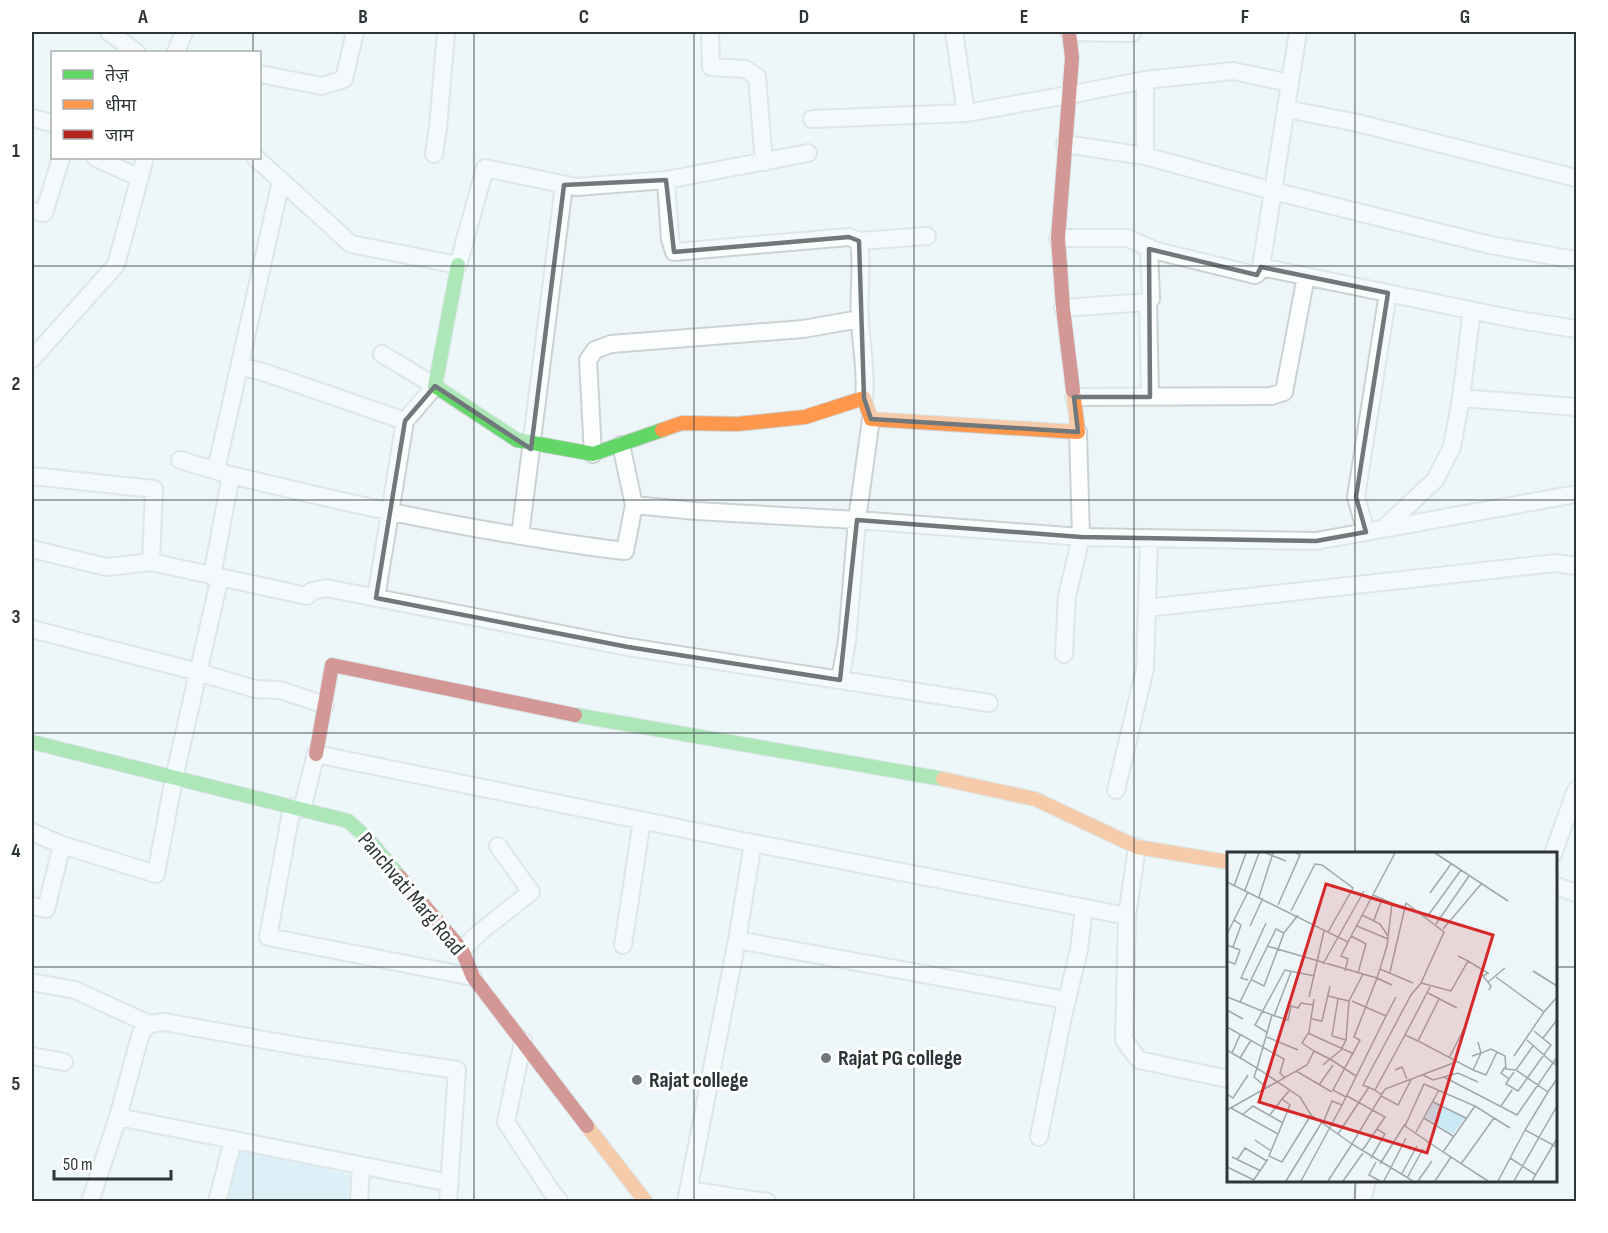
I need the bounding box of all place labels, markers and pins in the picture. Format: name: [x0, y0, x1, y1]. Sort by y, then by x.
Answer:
place label: Rajat PG college: [838, 1045, 962, 1072]
marker: Rajat PG college: [819, 1051, 833, 1065]
place label: Rajat college: [649, 1067, 748, 1094]
marker: Rajat college: [630, 1073, 644, 1087]

